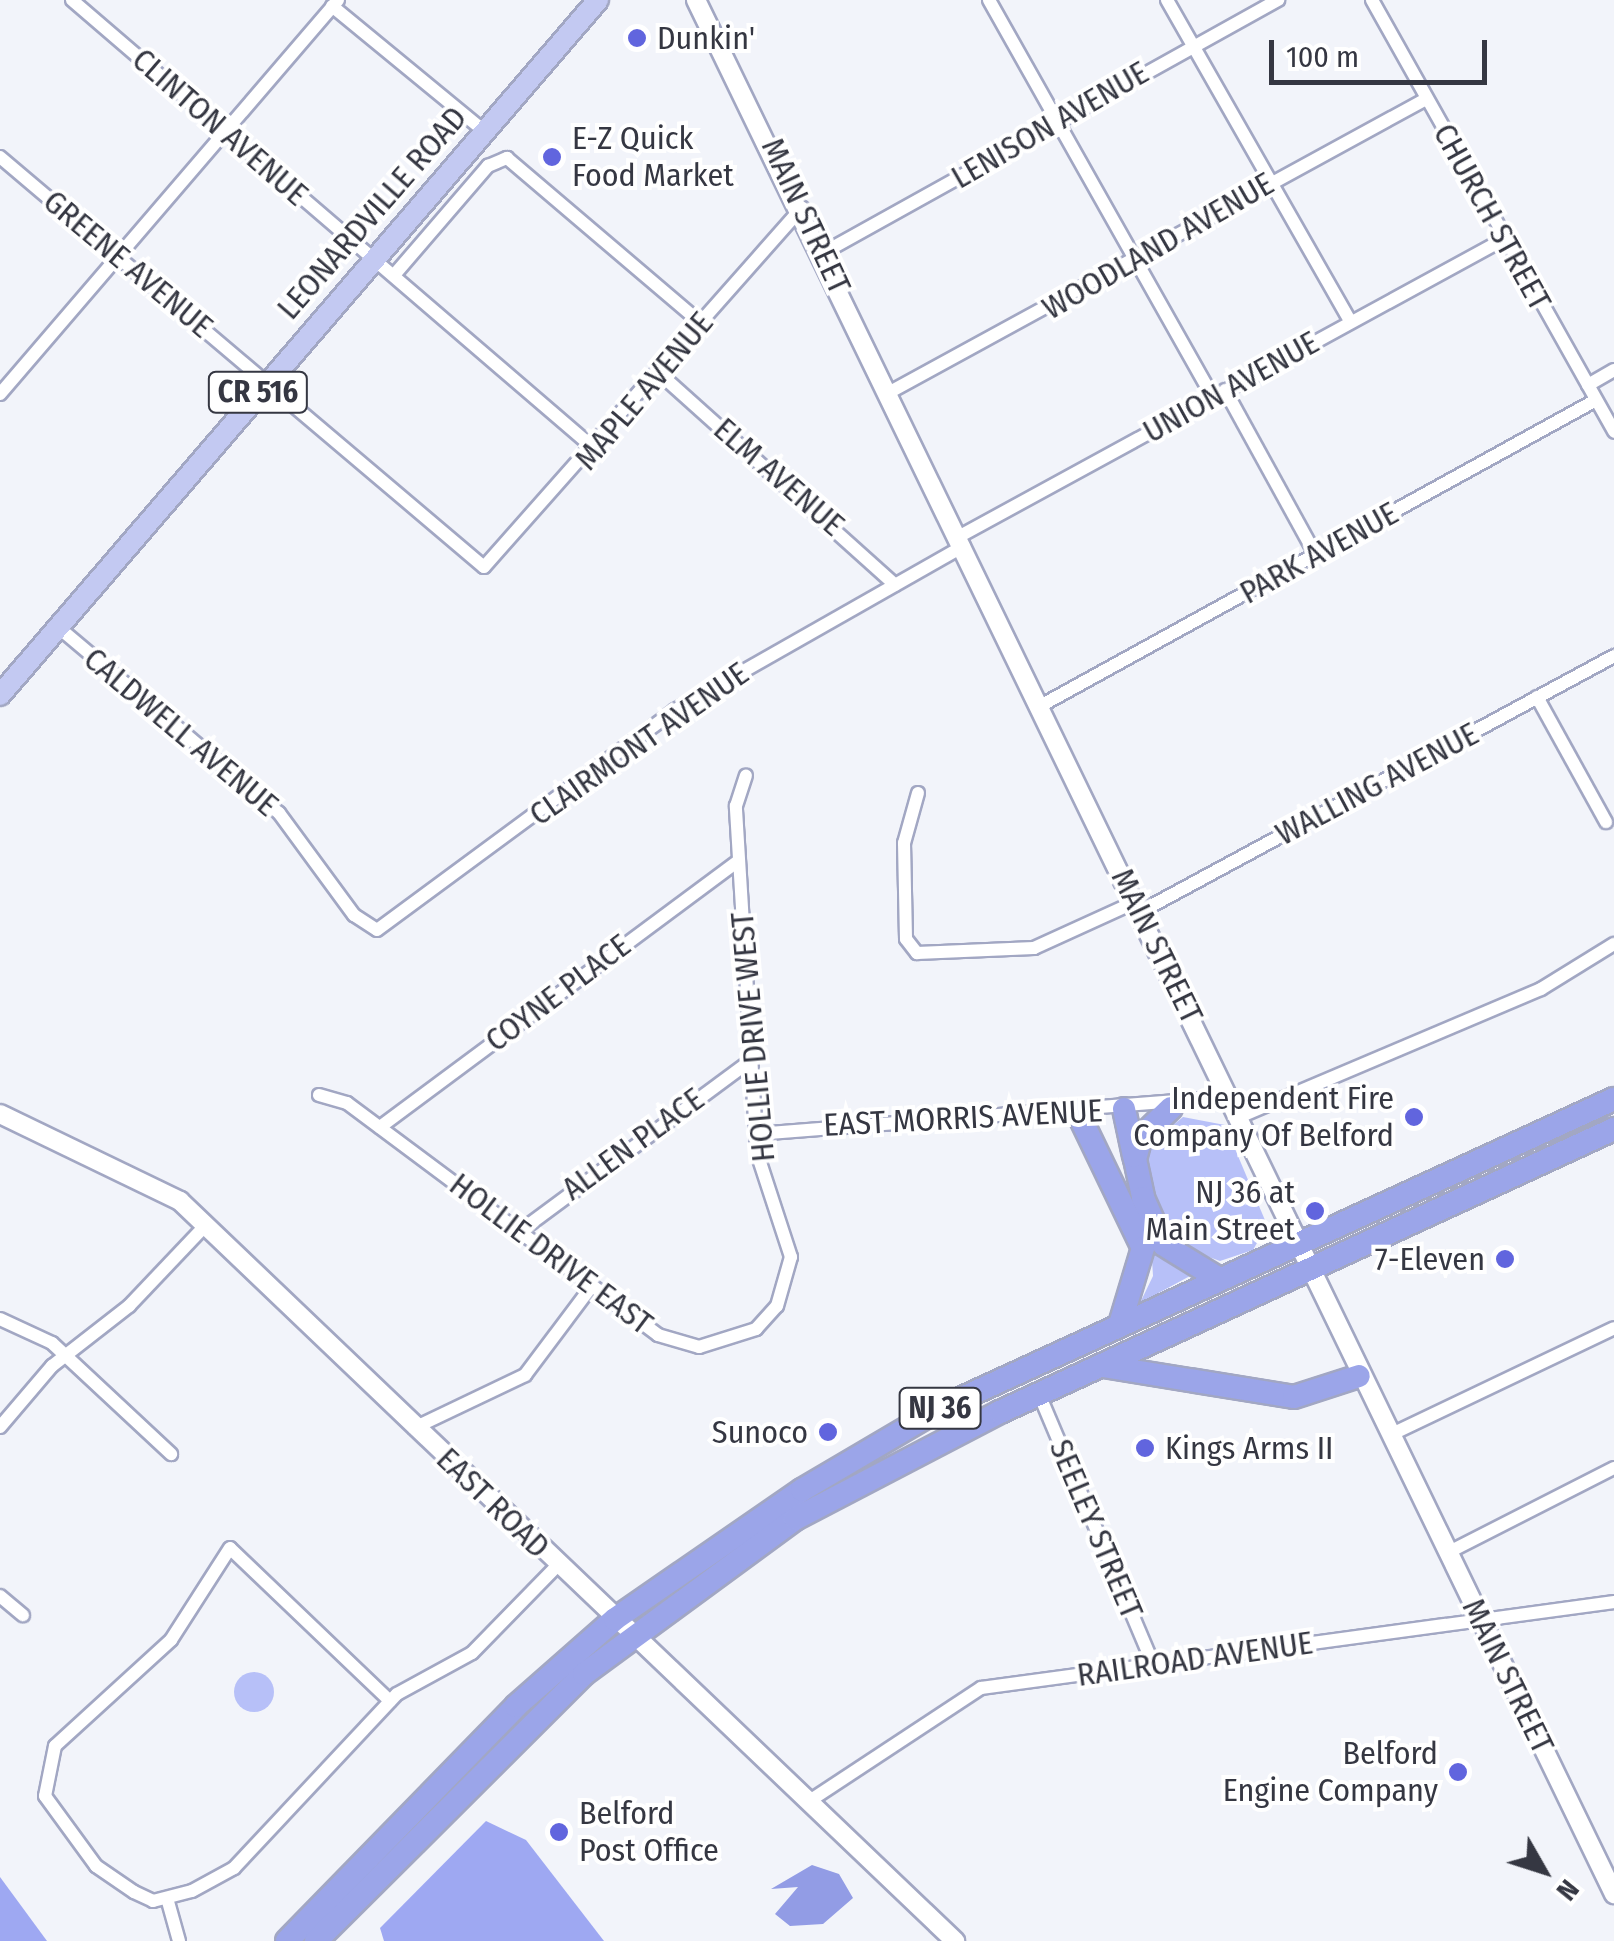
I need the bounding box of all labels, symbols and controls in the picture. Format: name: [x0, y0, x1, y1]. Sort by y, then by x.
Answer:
place label: Dunkin': [657, 19, 755, 57]
scale bar: [1274, 20, 1492, 82]
marker: Dunkin': [626, 27, 648, 49]
text: 100 m: [1286, 39, 1359, 75]
street label: CLINTON AVENUE: [124, 40, 316, 214]
street label: LENISON AVENUE: [945, 53, 1155, 197]
street label: LEONARDVILLE ROAD: [269, 99, 475, 327]
street label: CHURCH STREET: [1425, 117, 1559, 317]
place label: E-Z Quick Food Market: [572, 120, 734, 195]
street label: MAIN STREET: [753, 132, 859, 300]
marker: E-Z Quick Food Market: [541, 146, 563, 168]
street label: WOODLAND AVENUE: [1036, 164, 1280, 328]
street label: GREENE AVENUE: [36, 182, 220, 346]
street label: MAPLE AVENUE: [567, 304, 721, 478]
street label: UNION AVENUE: [1137, 323, 1325, 451]
road number: CR 516: [206, 367, 310, 417]
street label: ELM AVENUE: [706, 410, 852, 544]
street label: PARK AVENUE: [1233, 494, 1405, 612]
street label: CALDWELL AVENUE: [76, 640, 286, 824]
street label: CLAIRMONT AVENUE: [522, 654, 756, 834]
street label: WALLING AVENUE: [1269, 715, 1485, 853]
street label: MAIN STREET: [1103, 862, 1211, 1030]
street label: HOLLIE DRIVE WEST: [723, 910, 783, 1164]
street label: COYNE PLACE: [478, 926, 638, 1060]
street label: ALLEN PLACE: [555, 1080, 711, 1208]
place label: Independent Fire Company Of Belford: [1133, 1080, 1394, 1155]
street label: EAST MORRIS AVENUE: [822, 1092, 1104, 1144]
marker: Independent Fire Company Of Belford: [1403, 1106, 1425, 1128]
street label: HOLLIE DRIVE EAST: [442, 1165, 660, 1343]
place label: NJ 36 at Main Street: [1145, 1174, 1295, 1249]
marker: NJ 36 at Main Street: [1304, 1200, 1326, 1222]
place label: 7-Eleven: [1375, 1240, 1485, 1278]
marker: 7-Eleven: [1494, 1248, 1516, 1270]
road number: NJ 36: [898, 1383, 982, 1433]
place label: Sunoco: [712, 1413, 808, 1451]
marker: Sunoco: [817, 1421, 839, 1443]
place label: Kings Arms II: [1165, 1429, 1333, 1467]
street label: SEELEY STREET: [1041, 1434, 1151, 1624]
marker: Kings Arms II: [1134, 1437, 1156, 1459]
street label: EAST ROAD: [429, 1440, 557, 1566]
street label: MAIN STREET: [1454, 1592, 1562, 1760]
street label: RAILROAD AVENUE: [1075, 1623, 1315, 1695]
place label: Belford Engine Company: [1223, 1735, 1438, 1810]
marker: Belford Engine Company: [1447, 1761, 1469, 1783]
place label: Belford Post Office: [579, 1795, 719, 1870]
marker: Belford Post Office: [548, 1821, 570, 1843]
north arrow: [1494, 1821, 1594, 1921]
text: N: [1550, 1873, 1586, 1907]

